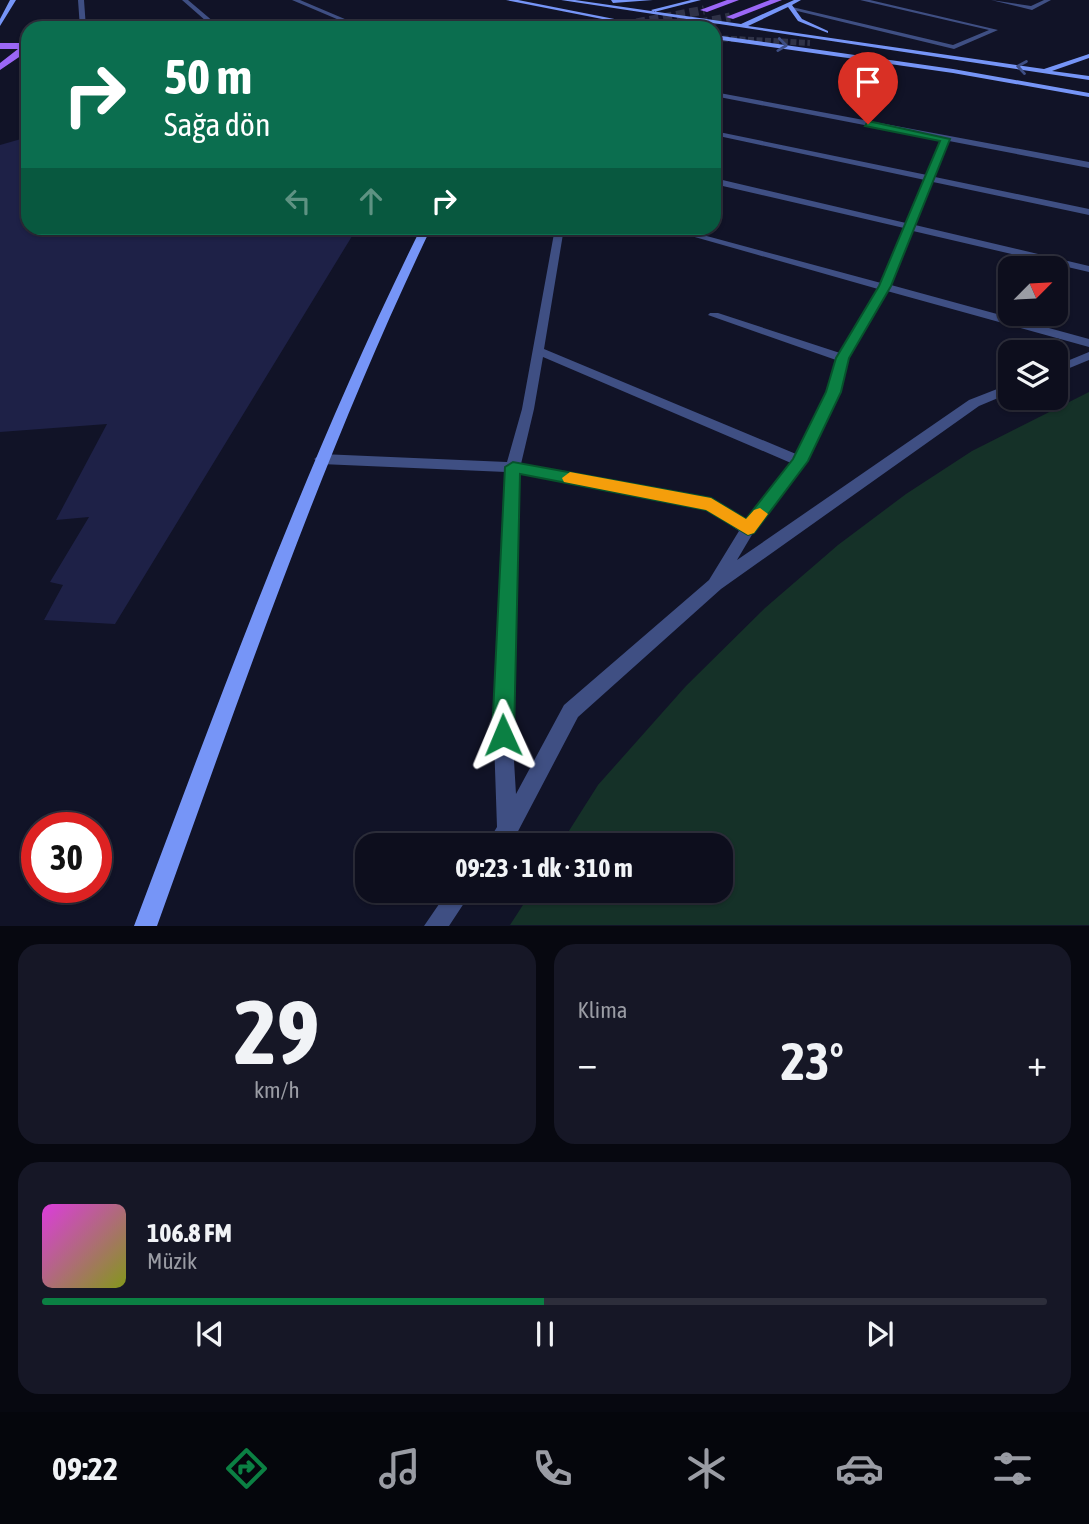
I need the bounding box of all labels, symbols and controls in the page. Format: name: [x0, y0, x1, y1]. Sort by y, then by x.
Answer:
one-way arrow: [776, 37, 788, 52]
text: 50 m: [164, 48, 252, 104]
icon: right: [49, 49, 140, 140]
pin: [838, 52, 898, 124]
one-way arrow: [1016, 60, 1028, 75]
icon: arrive: [849, 63, 887, 101]
text: Sağa dön: [164, 106, 270, 143]
icon: left: [279, 182, 317, 220]
icon: ahead: [352, 182, 390, 220]
icon: right: [425, 182, 463, 220]
north arrow: [998, 256, 1068, 326]
map controls: [998, 256, 1068, 410]
button: layers: [998, 340, 1068, 410]
position arrow: [466, 698, 540, 772]
speed limit sign: 30: [21, 812, 112, 903]
text: 09:23 · 1 dk · 310 m: [455, 853, 633, 883]
text: 29: [234, 979, 320, 1083]
text: Klima: [578, 997, 627, 1023]
text: 23°: [781, 1031, 844, 1091]
text: −: [578, 1041, 597, 1084]
text: +: [1027, 1041, 1047, 1084]
text: km/h: [254, 1077, 300, 1103]
text: 106.8 FM: [147, 1218, 232, 1248]
text: Müzik: [147, 1248, 197, 1274]
icon: previous: [191, 1315, 229, 1353]
icon: pause: [526, 1315, 564, 1353]
icon: next: [861, 1315, 899, 1353]
icon: directions: [222, 1444, 271, 1493]
icon: music: [375, 1444, 424, 1493]
icon: phone: [528, 1444, 577, 1493]
icon: climate: [682, 1444, 731, 1493]
icon: car: [835, 1444, 884, 1493]
icon: filters: [988, 1444, 1037, 1493]
text: 09:22: [52, 1450, 118, 1487]

